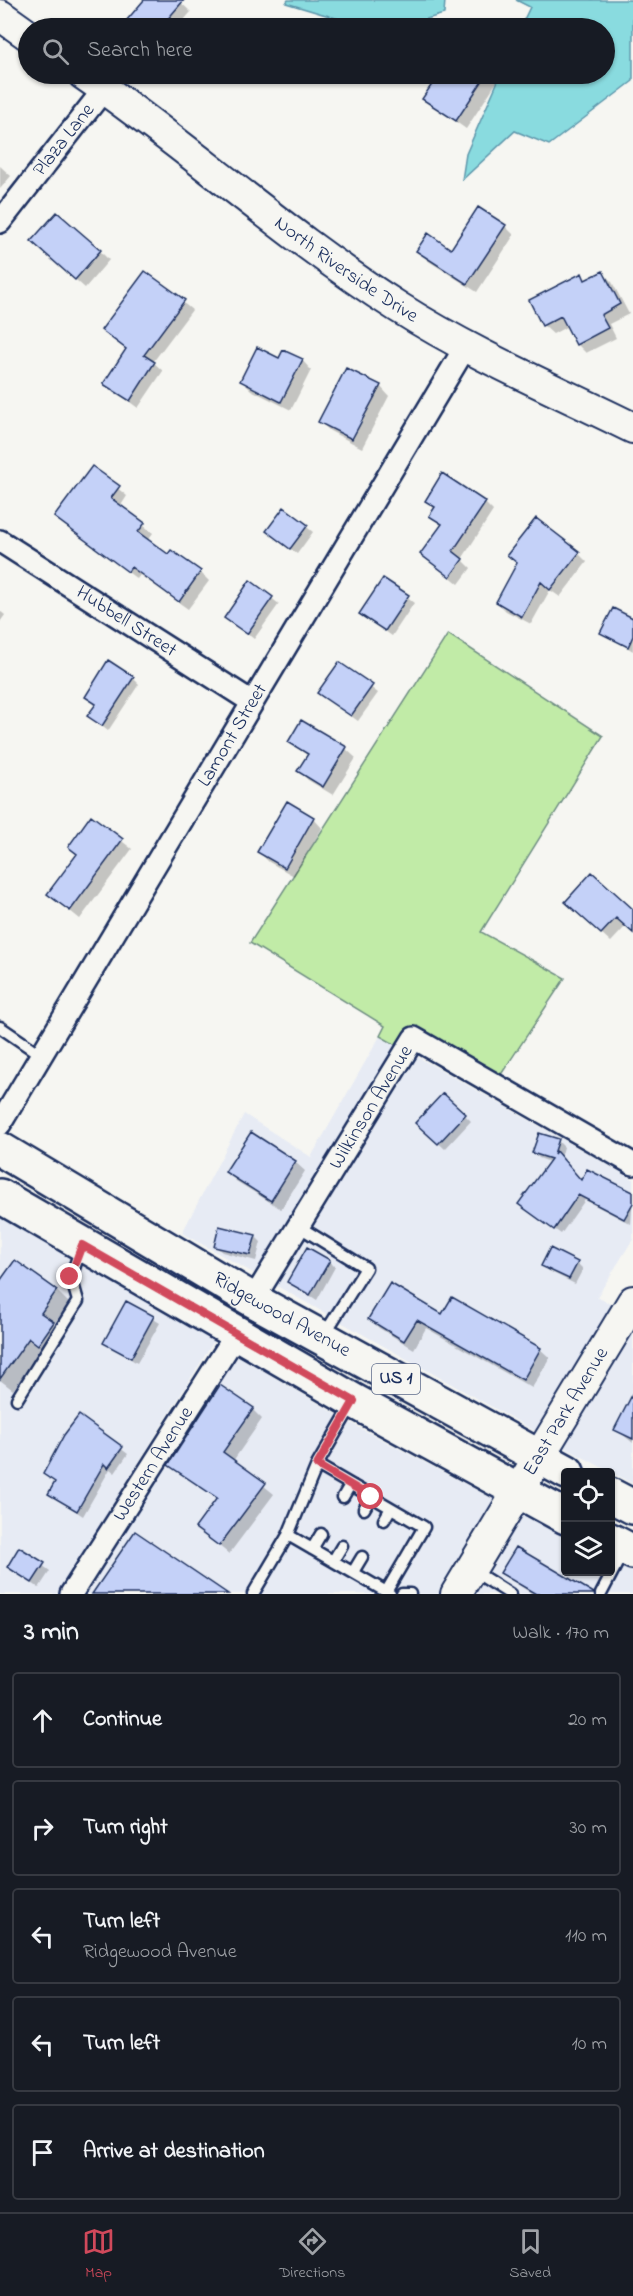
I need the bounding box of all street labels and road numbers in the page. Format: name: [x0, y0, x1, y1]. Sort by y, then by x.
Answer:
street label: Plaza Lane: [26, 97, 102, 183]
street label: North Riverside Drive: [268, 209, 424, 331]
street label: Hubbell Street: [70, 579, 183, 665]
street label: Lamont Street: [190, 678, 275, 793]
street label: Wilkinson Avenue: [322, 1040, 421, 1175]
street label: Ridgewood Avenue: [207, 1265, 356, 1365]
street label: East Park Avenue: [516, 1342, 616, 1482]
road number: US 1: [372, 1364, 420, 1394]
street label: Western Avenue: [106, 1401, 201, 1527]

